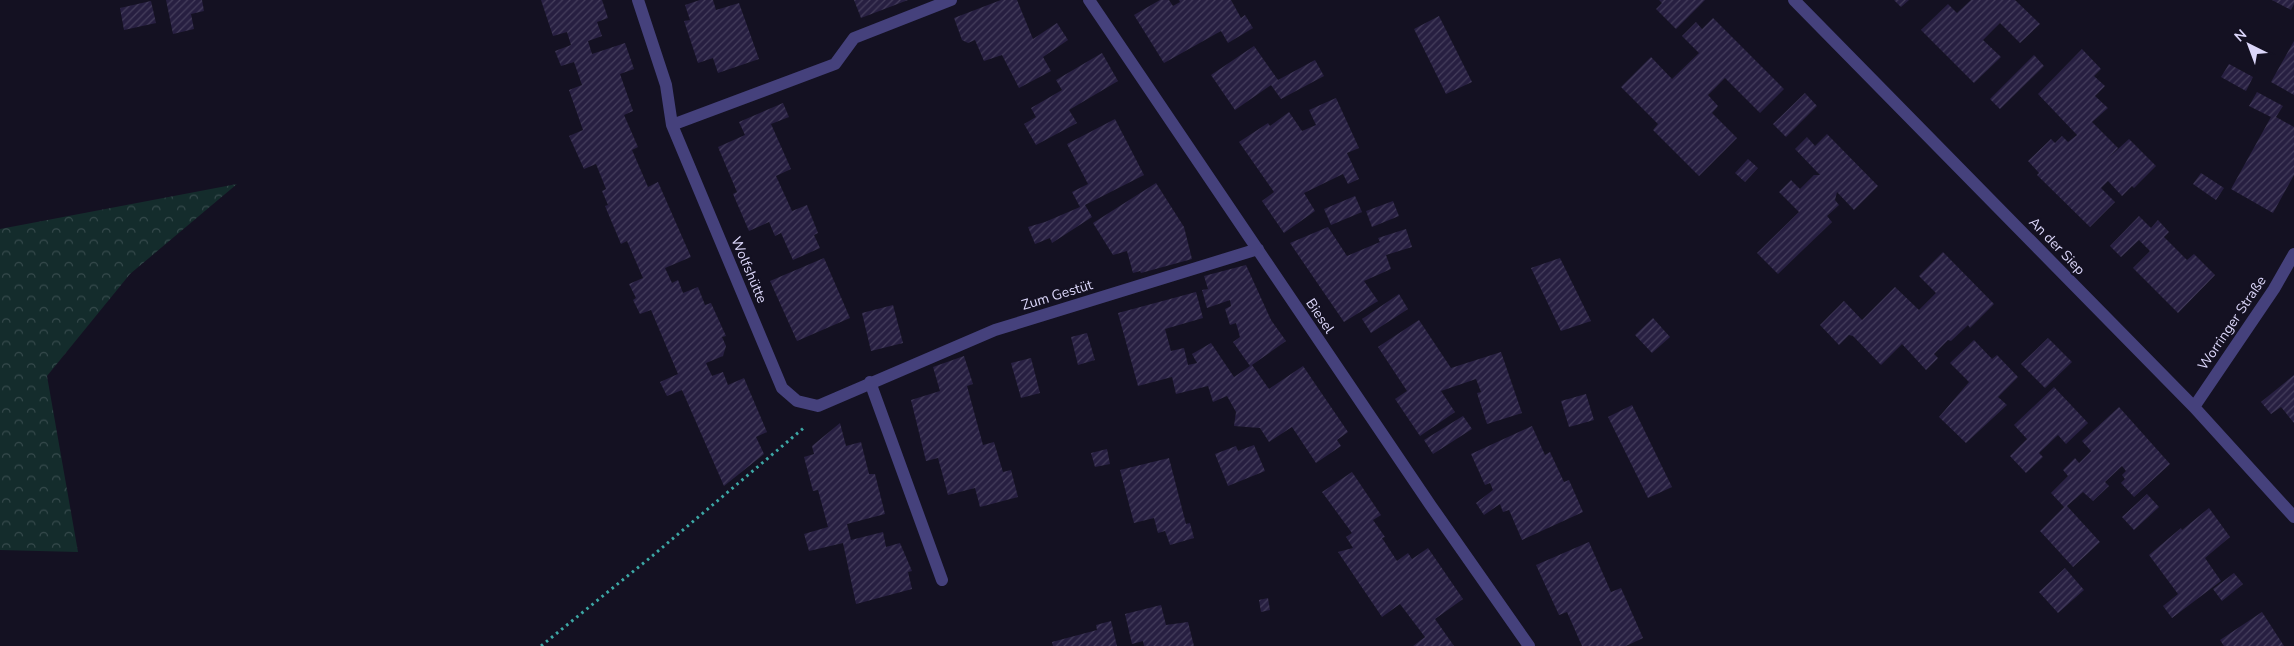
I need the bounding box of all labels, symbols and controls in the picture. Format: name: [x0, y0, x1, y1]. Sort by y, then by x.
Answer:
north arrow: [2224, 20, 2274, 70]
text: N: [2230, 25, 2251, 46]
street label: An der Siep: [2025, 213, 2089, 279]
street label: Wolfshütte: [726, 234, 772, 306]
street label: Worringer Straße: [2193, 272, 2271, 374]
street label: Zum Gestüt: [1019, 275, 1095, 315]
street label: Biesel: [1301, 295, 1339, 338]

